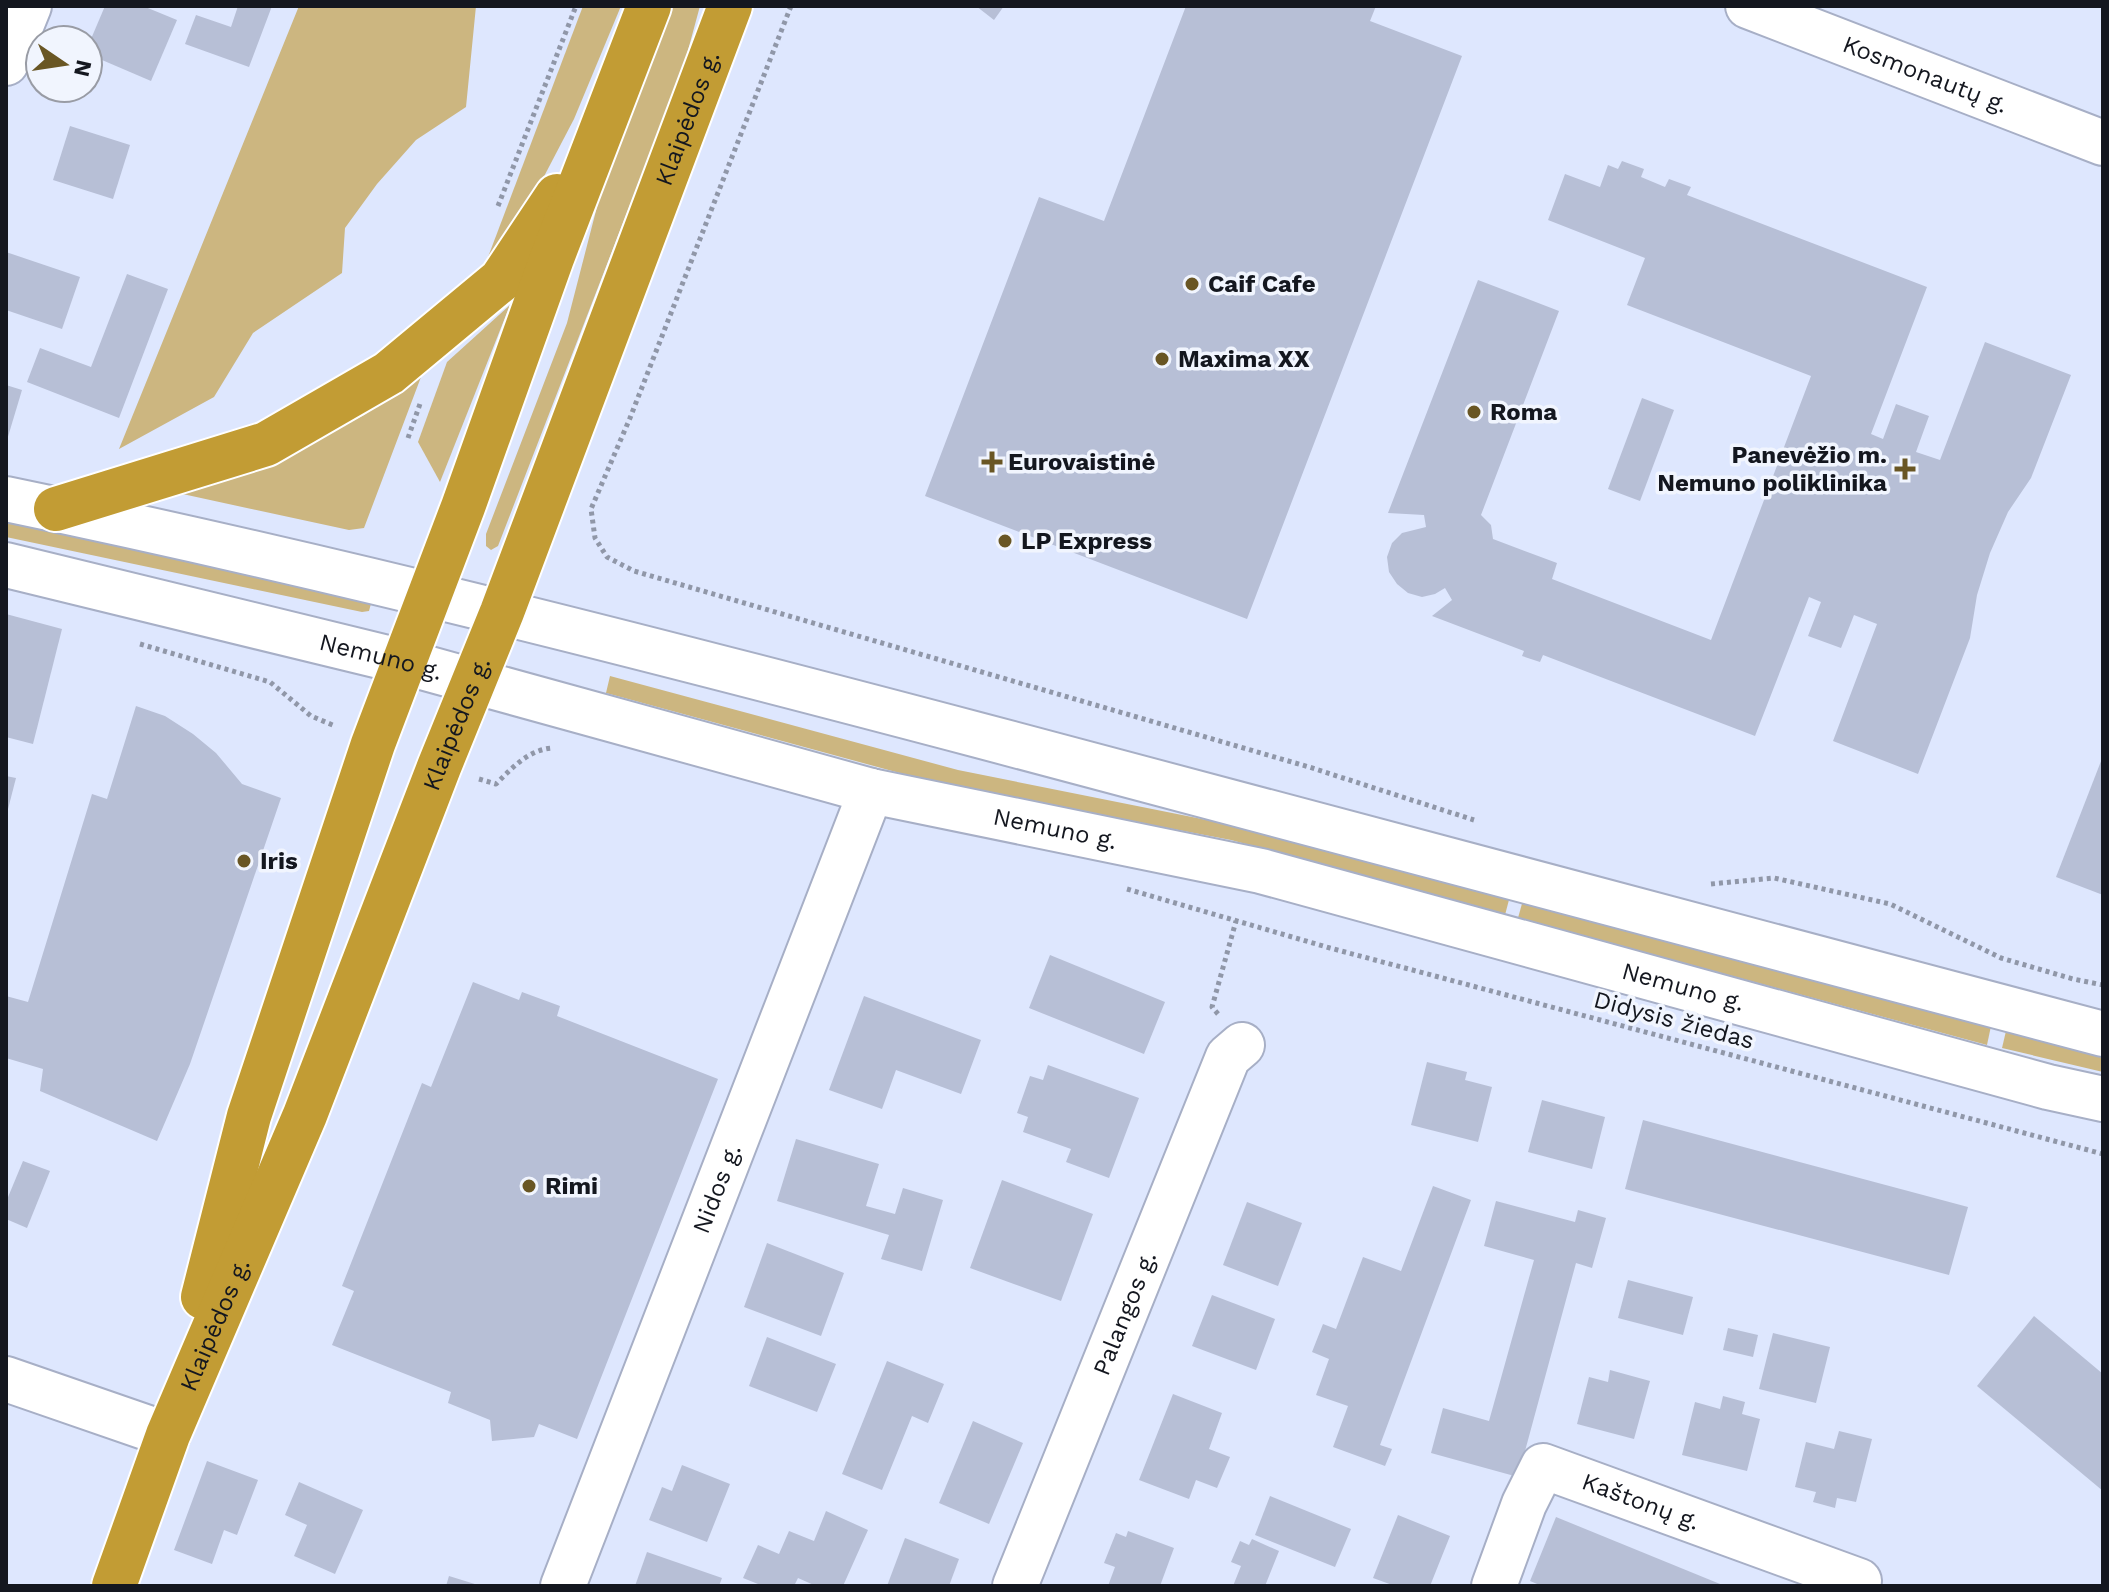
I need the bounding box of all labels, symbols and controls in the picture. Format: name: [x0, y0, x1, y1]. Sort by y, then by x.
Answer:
north arrow: [24, 24, 104, 104]
street label: Kosmonautų g.: [1839, 30, 2012, 119]
street label: Klaipėdos g.: [650, 47, 726, 190]
text: N: [69, 58, 97, 79]
place label: Caif Cafe: [1208, 270, 1316, 298]
marker: Caif Cafe: [1183, 275, 1201, 293]
place label: Maxima XX: [1178, 345, 1310, 373]
marker: Maxima XX: [1153, 350, 1171, 368]
place label: Roma: [1490, 398, 1557, 426]
marker: Roma: [1465, 403, 1483, 421]
place label: Panevėžio m. Nemuno poliklinika: [1657, 441, 1887, 497]
place label: Eurovaistinė: [1008, 448, 1155, 476]
marker: Eurovaistinė: [983, 453, 1001, 471]
marker: Panevėžio m. Nemuno poliklinika: [1894, 458, 1916, 480]
place label: LP Express: [1021, 527, 1152, 555]
marker: LP Express: [996, 532, 1014, 550]
street label: Nemuno g.: [317, 628, 445, 686]
street label: Klaipėdos g.: [417, 653, 496, 795]
street label: Nemuno g.: [991, 802, 1119, 855]
place label: Iris: [260, 847, 298, 875]
marker: Iris: [235, 852, 253, 870]
street label: Nemuno g.: [1619, 957, 1747, 1017]
street label: Didysis žiedas: [1591, 985, 1757, 1055]
street label: Nidos g.: [687, 1140, 747, 1237]
place label: Rimi: [545, 1172, 598, 1200]
marker: Rimi: [520, 1177, 538, 1195]
street label: Palangos g.: [1087, 1247, 1162, 1379]
street label: Klaipėdos g.: [174, 1254, 256, 1396]
street label: Kaštonų g.: [1578, 1467, 1704, 1536]

